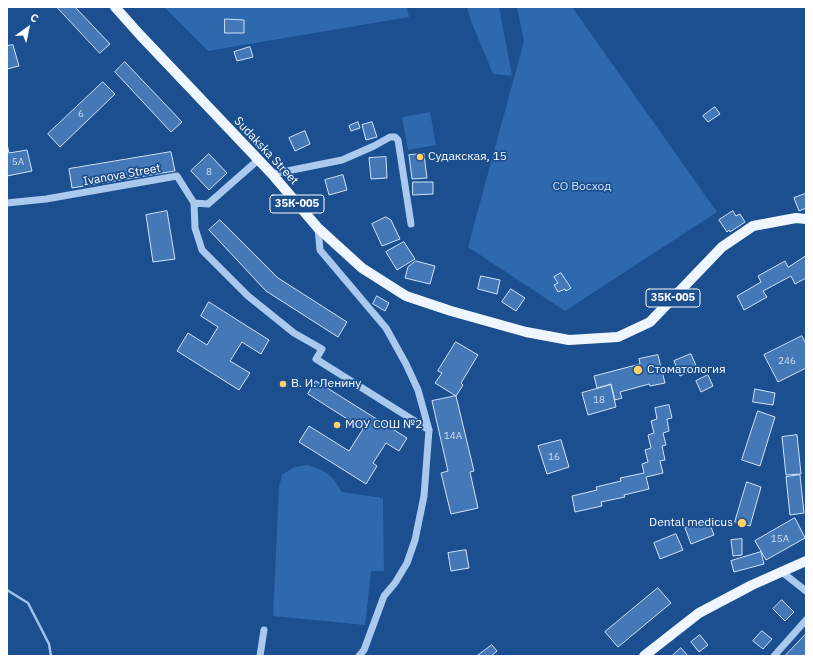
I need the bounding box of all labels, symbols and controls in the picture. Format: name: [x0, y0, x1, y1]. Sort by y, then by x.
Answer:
north arrow: [8, 8, 48, 48]
text: С: [28, 10, 41, 26]
house number: 6: [78, 108, 84, 120]
street label: Sudakska Street: [231, 114, 301, 188]
place label: Судакская, 15: [428, 150, 507, 164]
marker: Судакская, 15: [415, 152, 425, 162]
house number: 5А: [12, 156, 24, 168]
street label: Ivanova Street: [82, 161, 162, 189]
house number: 8: [206, 166, 212, 178]
park label: СО Восход: [553, 180, 611, 194]
road number: 35К-005: [270, 195, 324, 213]
road number: 35К-005: [646, 289, 700, 307]
house number: 246: [778, 355, 796, 367]
place label: Стоматология: [647, 363, 726, 377]
marker: Стоматология: [632, 364, 644, 376]
place label: В. И. Ленину: [291, 377, 361, 391]
marker: В. И. Ленину: [278, 379, 288, 389]
house number: 18: [593, 394, 605, 406]
place label: МОУ СОШ №2: [345, 418, 423, 432]
marker: МОУ СОШ №2: [332, 420, 342, 430]
house number: 14А: [444, 430, 462, 442]
house number: 16: [548, 451, 560, 463]
place label: Dental medicus: [649, 516, 733, 530]
marker: Dental medicus: [736, 517, 748, 529]
house number: 15А: [771, 533, 789, 545]

